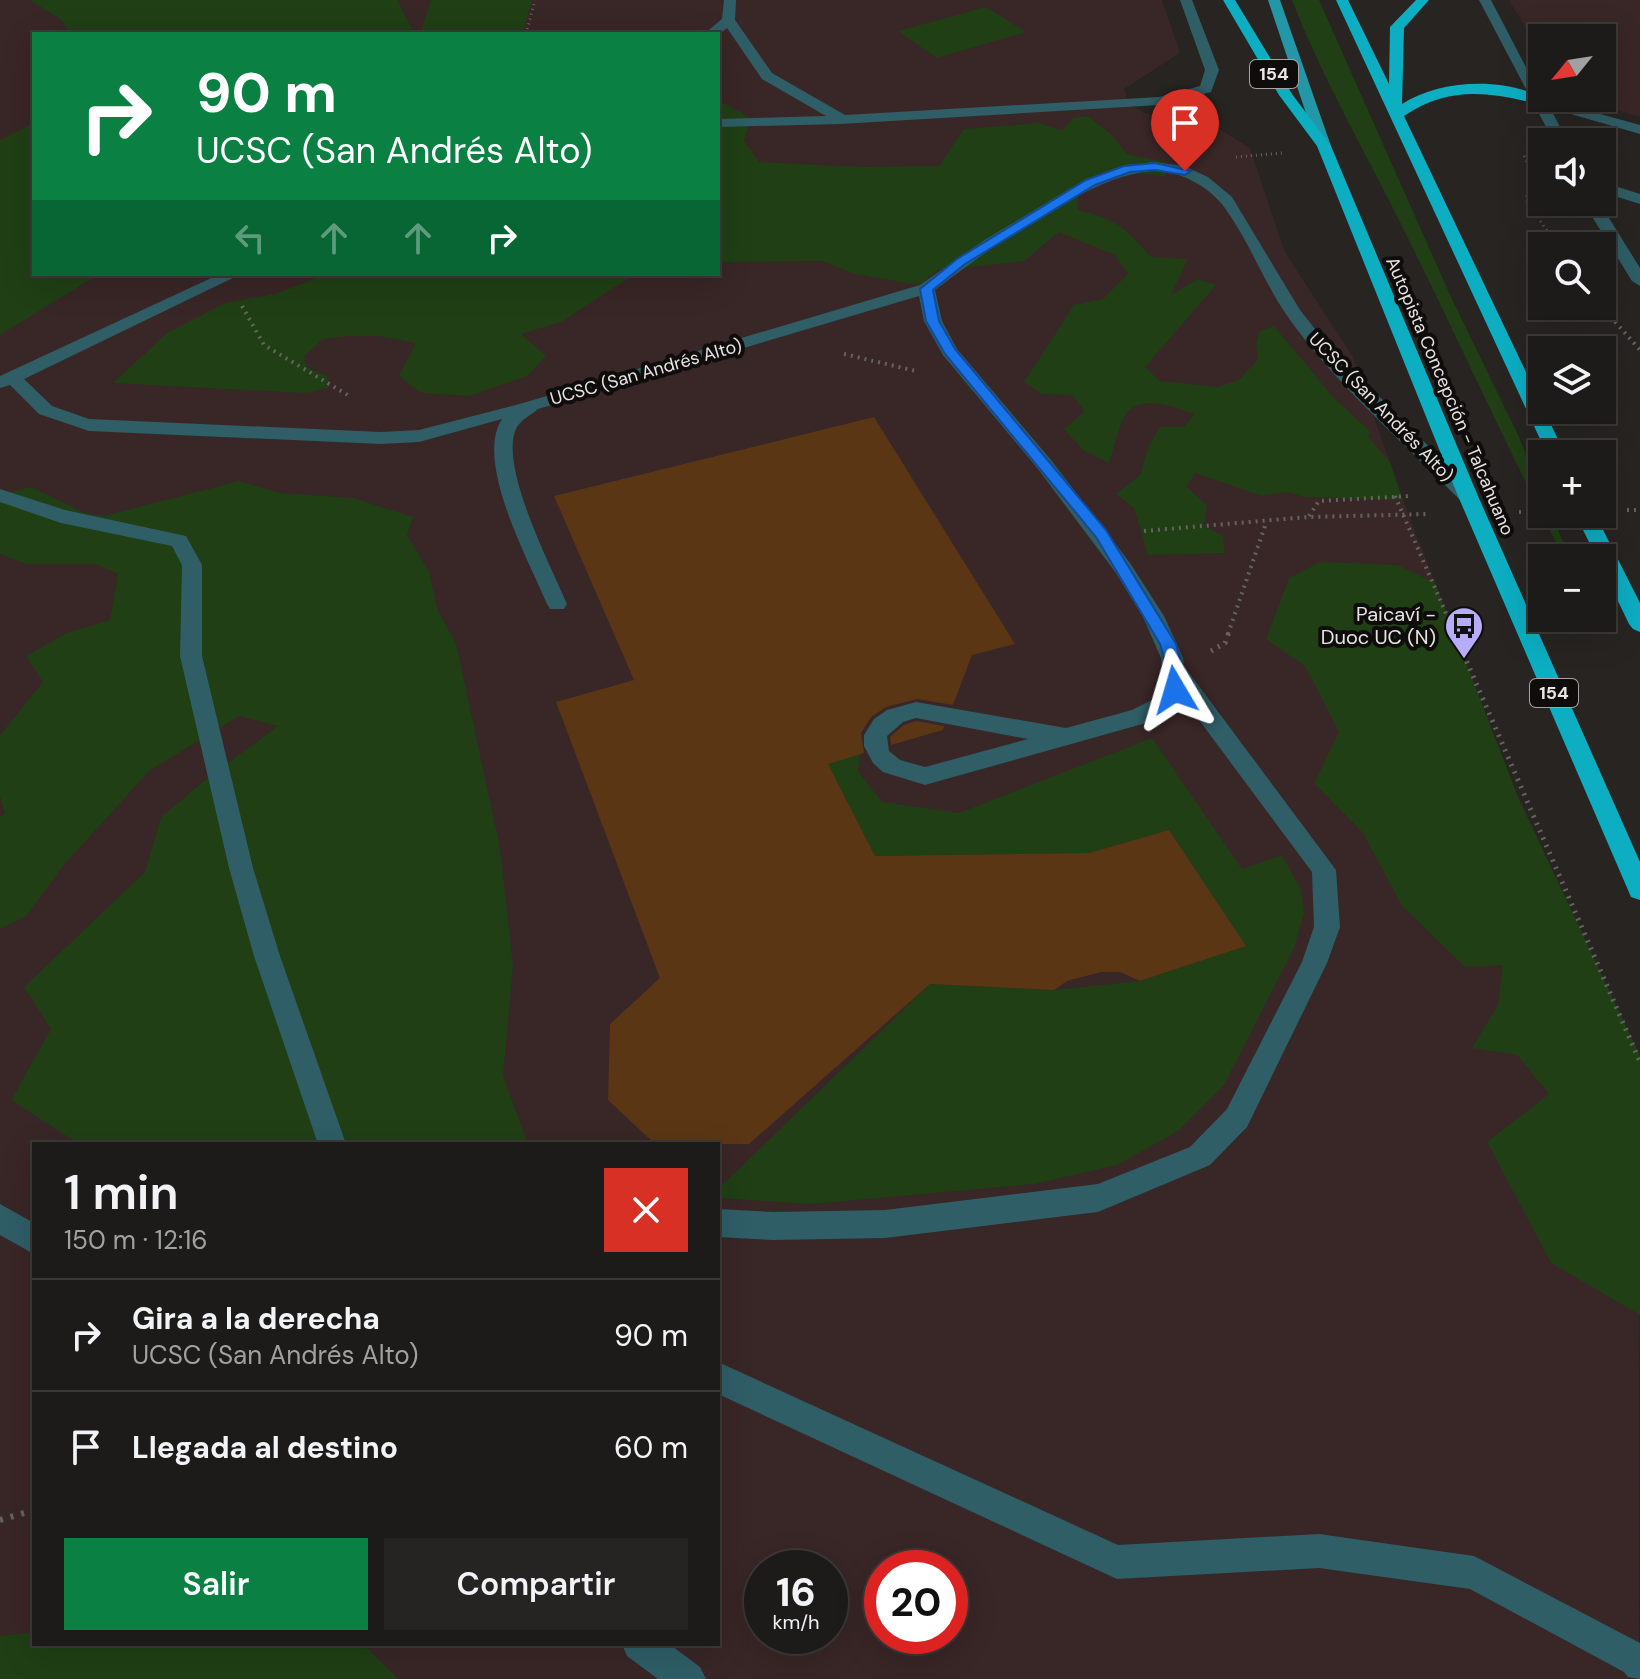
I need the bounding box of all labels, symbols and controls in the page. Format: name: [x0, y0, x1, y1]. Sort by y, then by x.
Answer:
north arrow: [1528, 24, 1616, 112]
map controls: [1528, 24, 1616, 632]
text: 90 m: [196, 56, 337, 129]
road number: 154: [1250, 60, 1298, 88]
icon: right: [64, 64, 168, 168]
pin: [1151, 89, 1219, 171]
icon: arrive: [1163, 101, 1207, 145]
text: UCSC (San Andrés Alto): [196, 127, 593, 174]
button: sound: [1528, 128, 1616, 216]
icon: left: [228, 216, 272, 260]
icon: ahead: [312, 216, 356, 260]
icon: ahead: [396, 216, 440, 260]
icon: right: [480, 216, 524, 260]
button: search: [1528, 232, 1616, 320]
street label: Autopista Concepción - Talcahuano: [1380, 253, 1520, 539]
street label: UCSC (San Andrés Alto): [1304, 327, 1458, 487]
street label: UCSC (San Andrés Alto): [547, 333, 745, 411]
button: layers: [1528, 336, 1616, 424]
button: +: [1528, 440, 1616, 528]
button: −: [1528, 544, 1616, 632]
place label: Paicaví - Duoc UC (N): [1321, 601, 1436, 650]
bus stop icon: Paicaví - Duoc UC (N): [1443, 605, 1485, 660]
position arrow: [1133, 648, 1217, 732]
road number: 154: [1530, 679, 1578, 707]
text: 1 min: [64, 1161, 179, 1224]
button: close: [604, 1168, 688, 1252]
text: 150 m · 12:16: [64, 1223, 208, 1257]
text: Gira a la derecha: [132, 1299, 380, 1338]
icon: right: [64, 1313, 108, 1357]
text: 90 m: [614, 1316, 688, 1355]
text: UCSC (San Andrés Alto): [132, 1338, 418, 1372]
icon: arrive: [64, 1425, 108, 1469]
text: Llegada al destino: [132, 1428, 398, 1467]
text: 60 m: [614, 1428, 688, 1467]
button: Salir: [64, 1538, 368, 1630]
button: Compartir: [384, 1538, 688, 1630]
speed limit sign: 20: [864, 1550, 968, 1654]
text: 16: [776, 1566, 816, 1618]
text: km/h: [772, 1609, 820, 1635]

